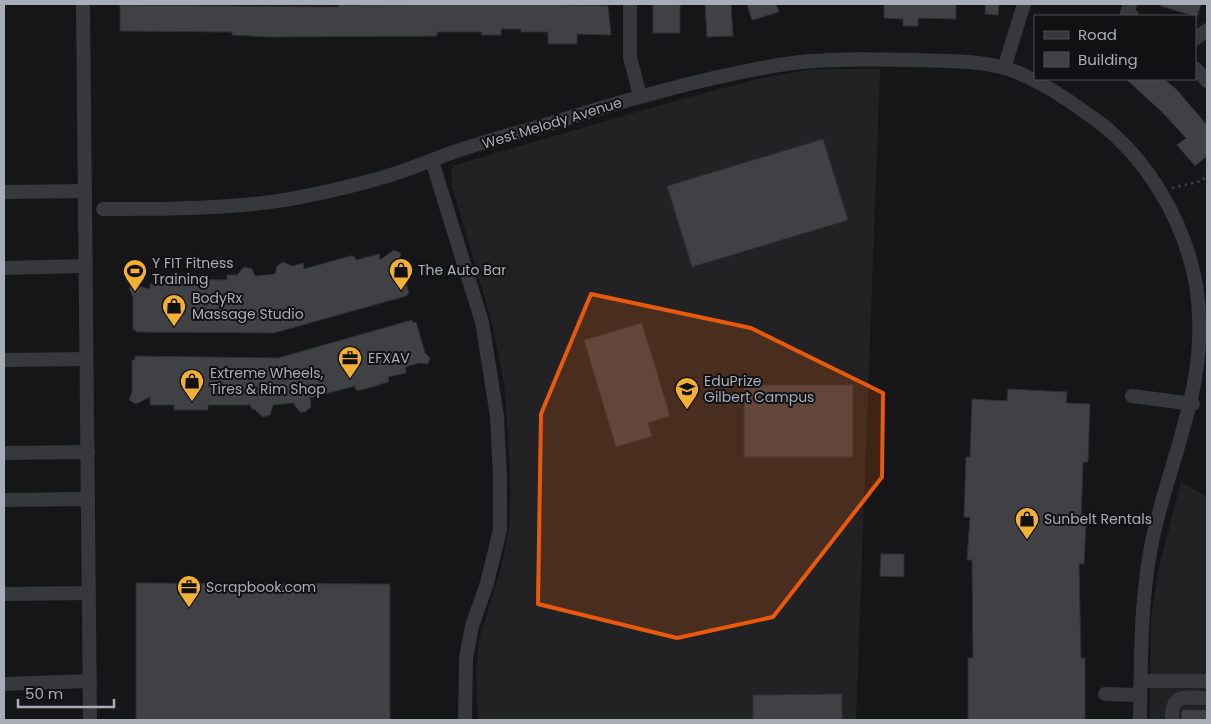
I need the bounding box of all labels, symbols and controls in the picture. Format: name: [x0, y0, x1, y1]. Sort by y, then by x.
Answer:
legend: [1034, 15, 1196, 80]
text: Road: [1078, 24, 1117, 45]
text: Building: [1078, 49, 1138, 70]
street label: West Melody Avenue: [480, 92, 625, 154]
place label: Y FIT Fitness Training: [152, 253, 234, 289]
shop icon: The Auto Bar: [388, 257, 414, 291]
sports icon: Y FIT Fitness Training: [122, 258, 148, 292]
place label: The Auto Bar: [418, 260, 506, 280]
place label: BodyRx Massage Studio: [192, 288, 304, 324]
shop icon: BodyRx Massage Studio: [161, 293, 187, 327]
office icon: EFXAV: [337, 345, 363, 379]
place label: EFXAV: [368, 348, 410, 368]
place label: Extreme Wheels, Tires & Rim Shop: [210, 363, 326, 399]
shop icon: Extreme Wheels, Tires & Rim Shop: [179, 368, 205, 402]
place label: EduPrize Gilbert Campus: [704, 371, 814, 407]
school or university icon: EduPrize Gilbert Campus: [674, 376, 700, 410]
shop icon: Sunbelt Rentals: [1014, 506, 1040, 540]
place label: Sunbelt Rentals: [1044, 509, 1152, 529]
office icon: Scrapbook.com: [176, 574, 202, 608]
place label: Scrapbook.com: [206, 577, 316, 597]
scale bar: [18, 676, 114, 708]
text: 50 m: [25, 683, 63, 704]

